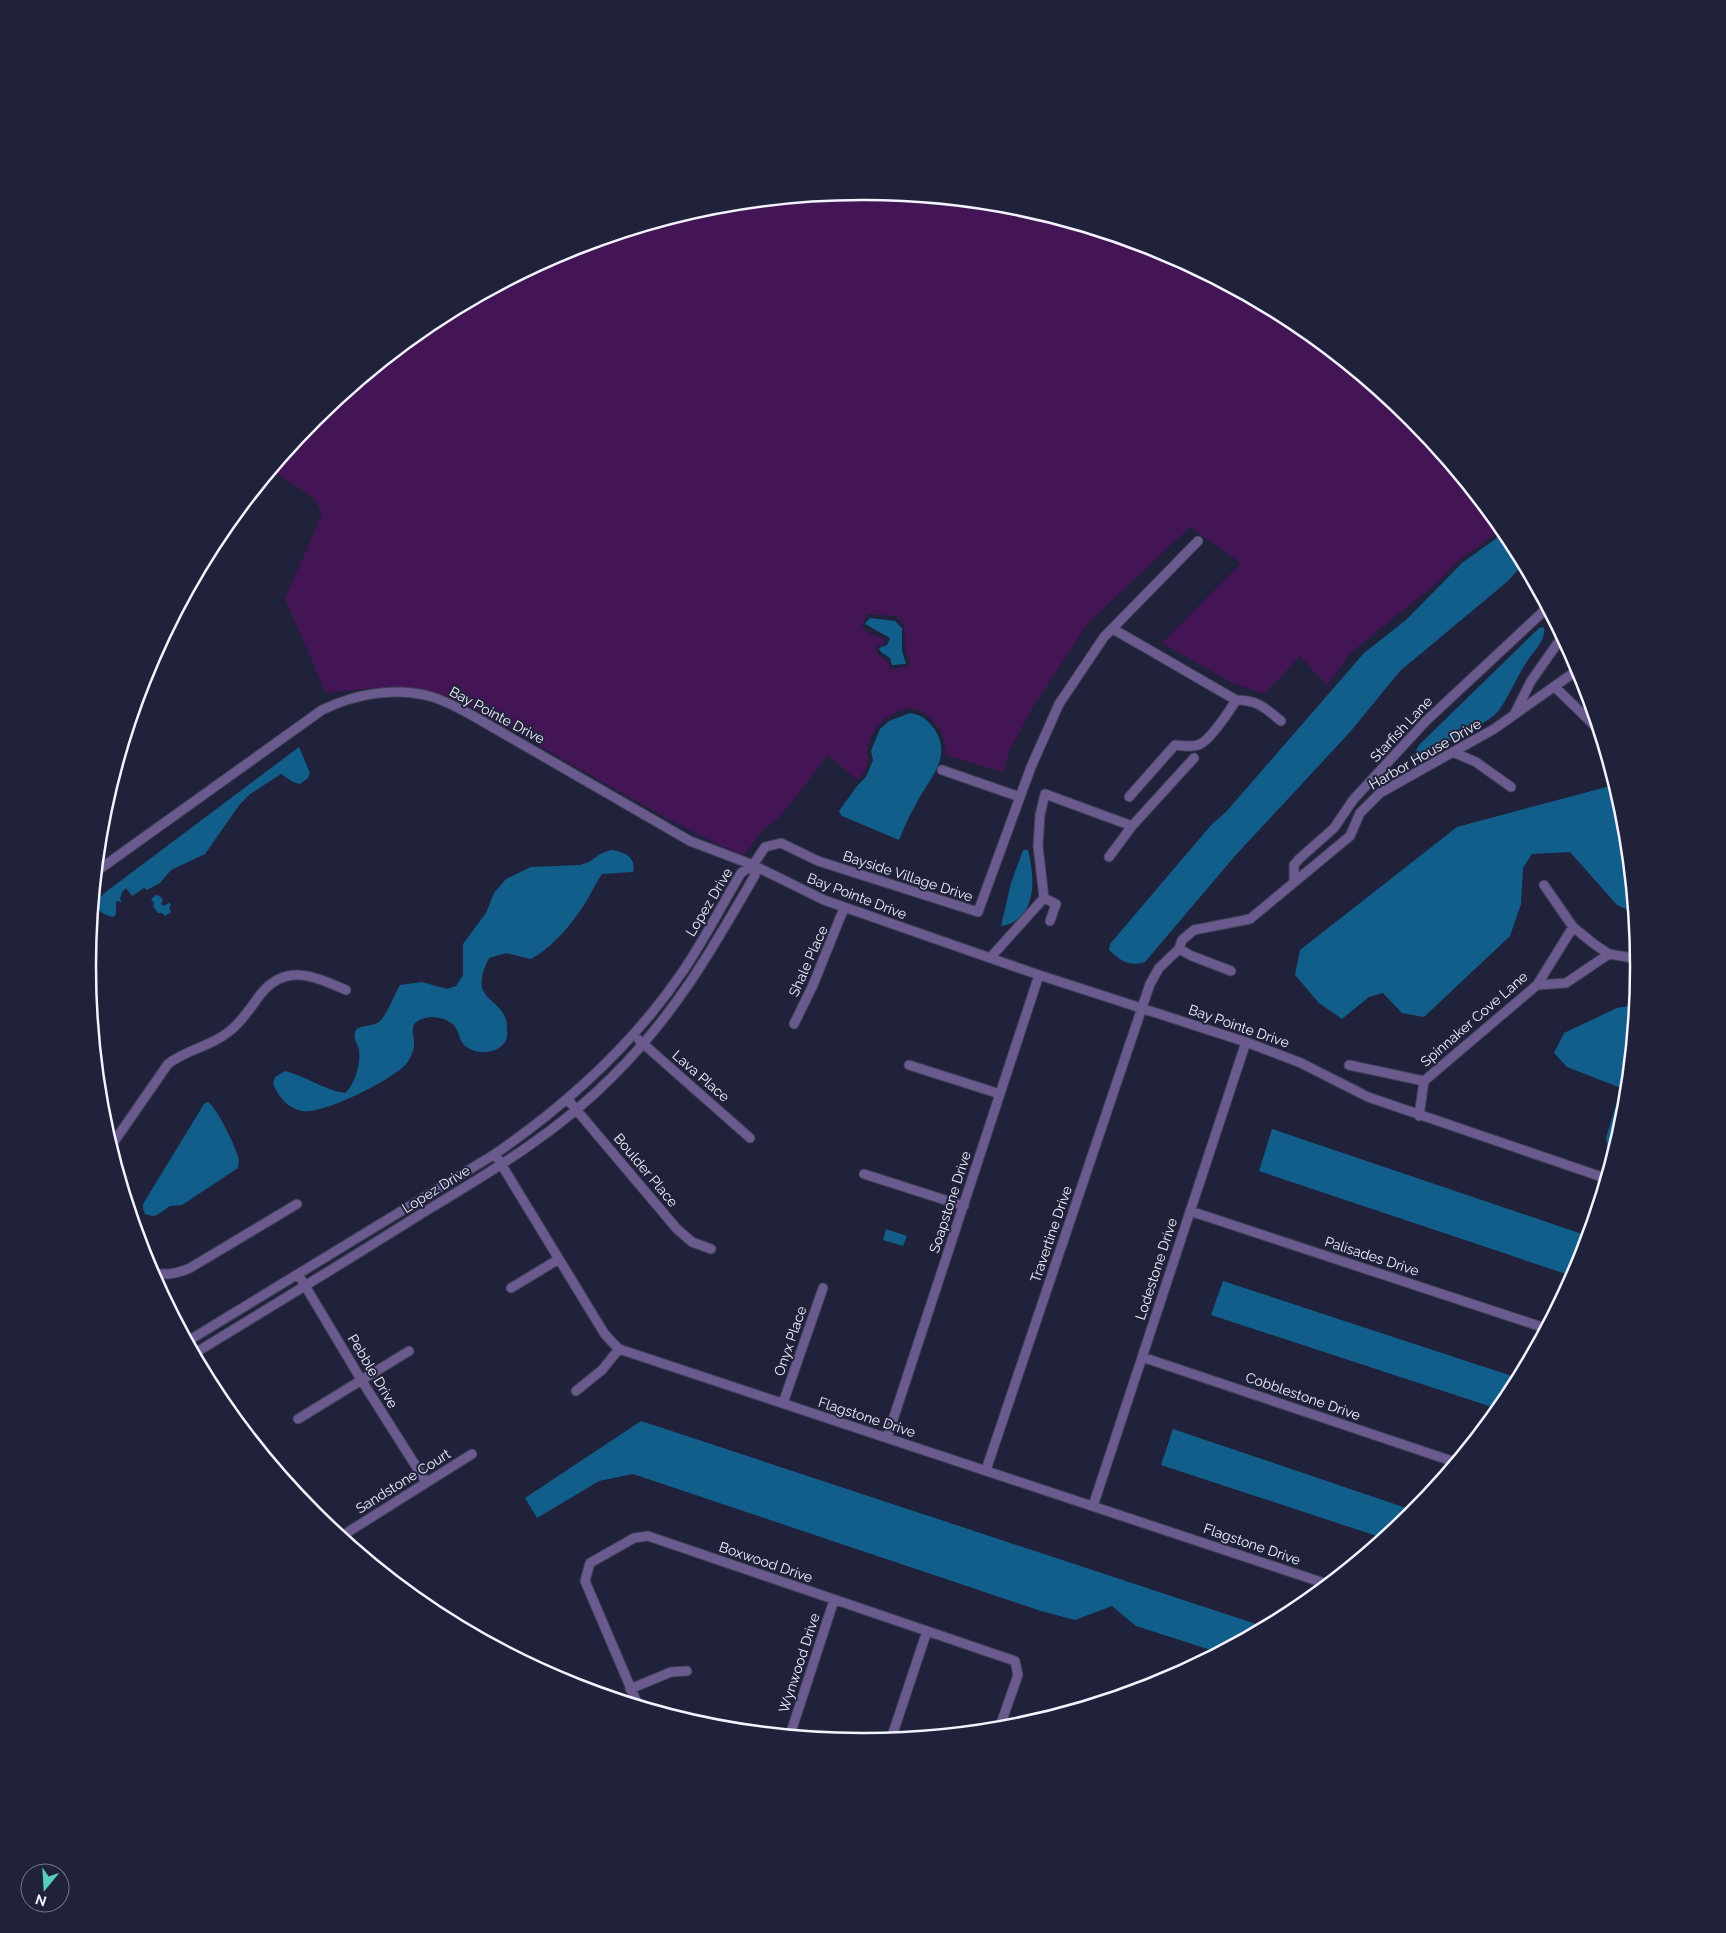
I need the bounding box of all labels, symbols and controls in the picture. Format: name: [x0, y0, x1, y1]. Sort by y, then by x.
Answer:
street label: Bay Pointe Drive: [447, 683, 547, 747]
street label: Starfish Lane: [1367, 693, 1435, 765]
street label: Harbor House Drive: [1366, 715, 1484, 793]
street label: Bayside Village Drive: [841, 847, 975, 905]
street label: Lopez Drive: [682, 865, 736, 939]
street label: Bay Pointe Drive: [805, 870, 909, 922]
street label: Shale Place: [785, 923, 831, 999]
street label: Spinnaker Cove Lane: [1417, 968, 1531, 1070]
street label: Bay Pointe Drive: [1187, 1001, 1291, 1051]
street label: Lava Place: [669, 1047, 733, 1105]
street label: Boulder Place: [611, 1130, 681, 1210]
street label: Soapstone Drive: [926, 1149, 974, 1255]
street label: Lopez Drive: [399, 1162, 473, 1216]
street label: Travertine Drive: [1027, 1184, 1075, 1284]
street label: Lodestone Drive: [1132, 1216, 1180, 1322]
street label: Palisades Drive: [1323, 1233, 1421, 1279]
street label: Onyx Place: [771, 1304, 809, 1378]
street label: Pebble Drive: [345, 1331, 401, 1411]
street label: Cobblestone Drive: [1244, 1369, 1362, 1423]
street label: Flagstone Drive: [816, 1394, 918, 1440]
street label: Sandstone Court: [353, 1445, 453, 1517]
street label: Flagstone Drive: [1201, 1520, 1303, 1568]
street label: Boxwood Drive: [717, 1539, 815, 1585]
street label: Wynwood Drive: [775, 1611, 823, 1715]
north arrow: [20, 1863, 70, 1913]
text: N: [33, 1891, 49, 1910]

